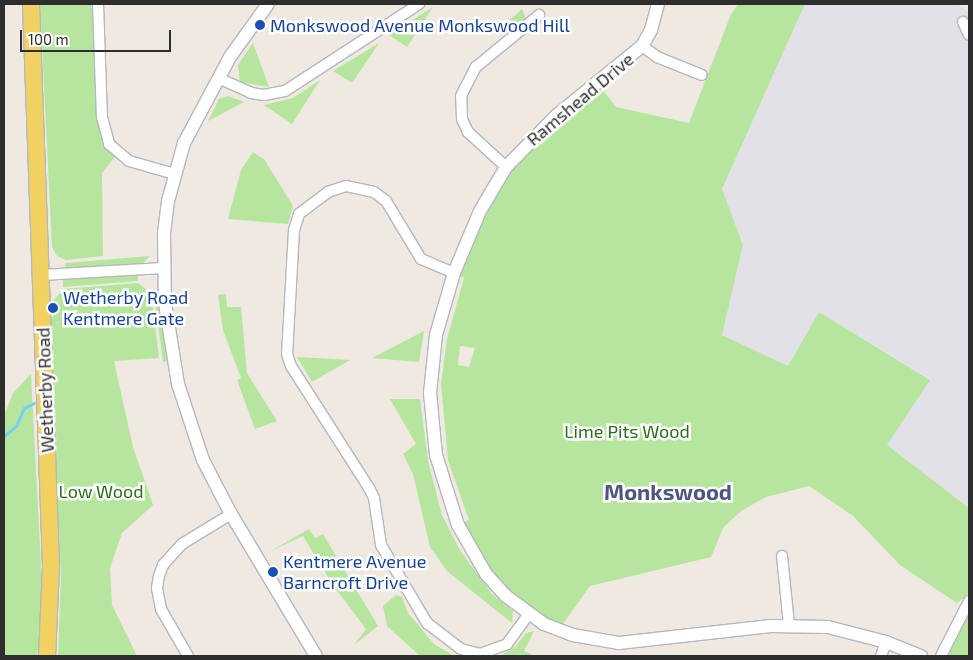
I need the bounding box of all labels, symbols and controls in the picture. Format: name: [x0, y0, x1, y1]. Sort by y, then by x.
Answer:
place label: Monkswood Avenue Monkswood Hill: [270, 14, 570, 36]
marker: Monkswood Avenue Monkswood Hill: [254, 19, 266, 31]
scale bar: [22, 20, 174, 52]
text: 100 m: [28, 30, 69, 48]
street label: Ramshead Drive: [522, 48, 638, 150]
place label: Wetherby Road Kentmere Gate: [63, 287, 189, 330]
marker: Wetherby Road Kentmere Gate: [47, 302, 59, 314]
street label: Wetherby Road: [32, 327, 58, 453]
park label: Lime Pits Wood: [564, 420, 690, 442]
district label: Monkswood: [604, 479, 732, 505]
park label: Low Wood: [58, 480, 144, 502]
place label: Kentmere Avenue Barncroft Drive: [283, 551, 427, 594]
marker: Kentmere Avenue Barncroft Drive: [267, 566, 279, 578]

